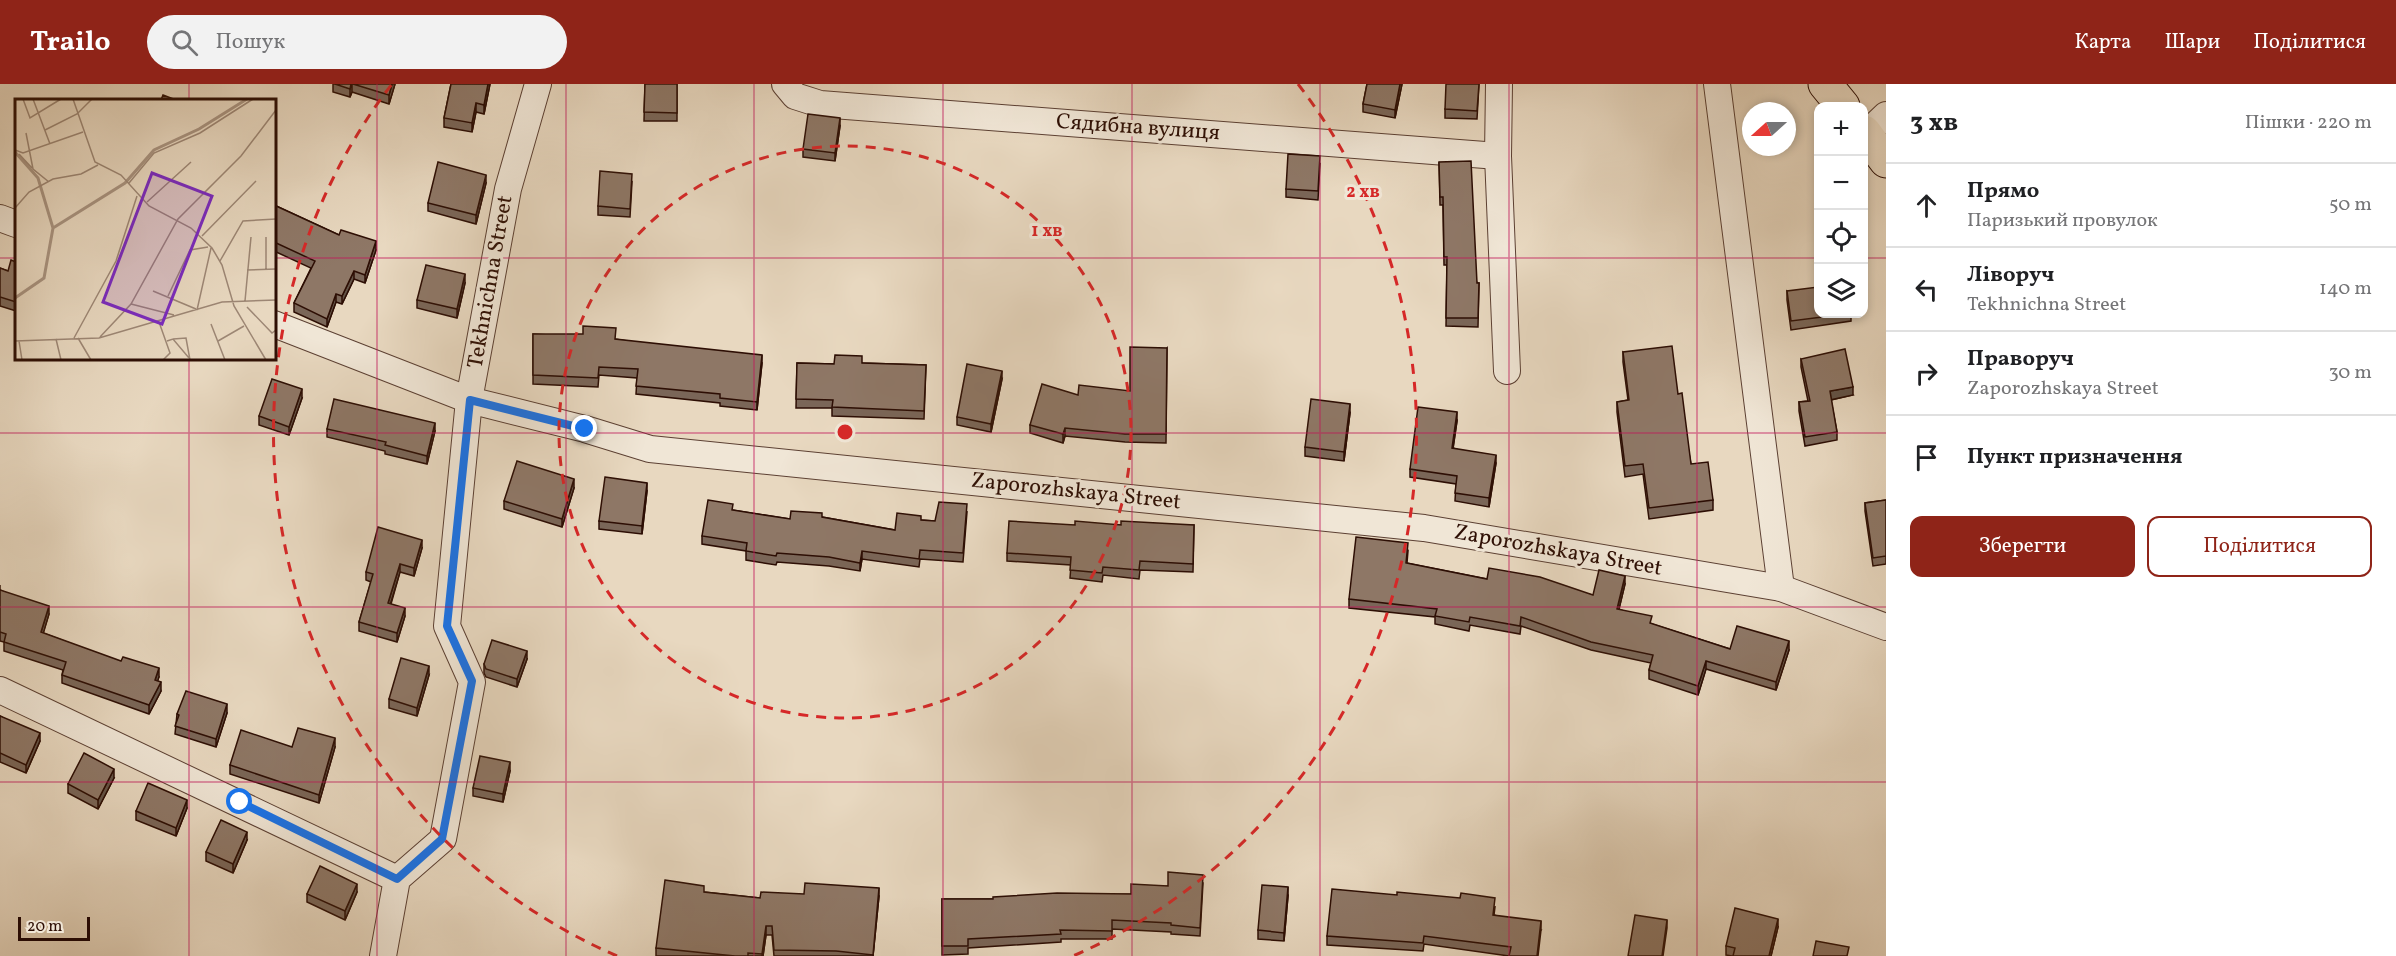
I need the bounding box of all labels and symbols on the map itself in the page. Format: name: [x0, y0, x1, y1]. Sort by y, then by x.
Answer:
inset map: [15, 99, 276, 360]
north arrow: [1742, 102, 1796, 156]
street label: Сядибна вулиця: [1055, 107, 1221, 149]
text: 2 хв: [1346, 180, 1380, 205]
street label: Tekhnichna Street: [461, 193, 522, 371]
text: 1 хв: [1031, 219, 1063, 244]
route end: [571, 415, 597, 441]
centre of rings: [835, 422, 855, 442]
street label: Zaporozhskaya Street: [970, 466, 1183, 518]
street label: Zaporozhskaya Street: [1451, 517, 1665, 585]
route start: [226, 788, 252, 814]
scale bar: [18, 914, 90, 942]

